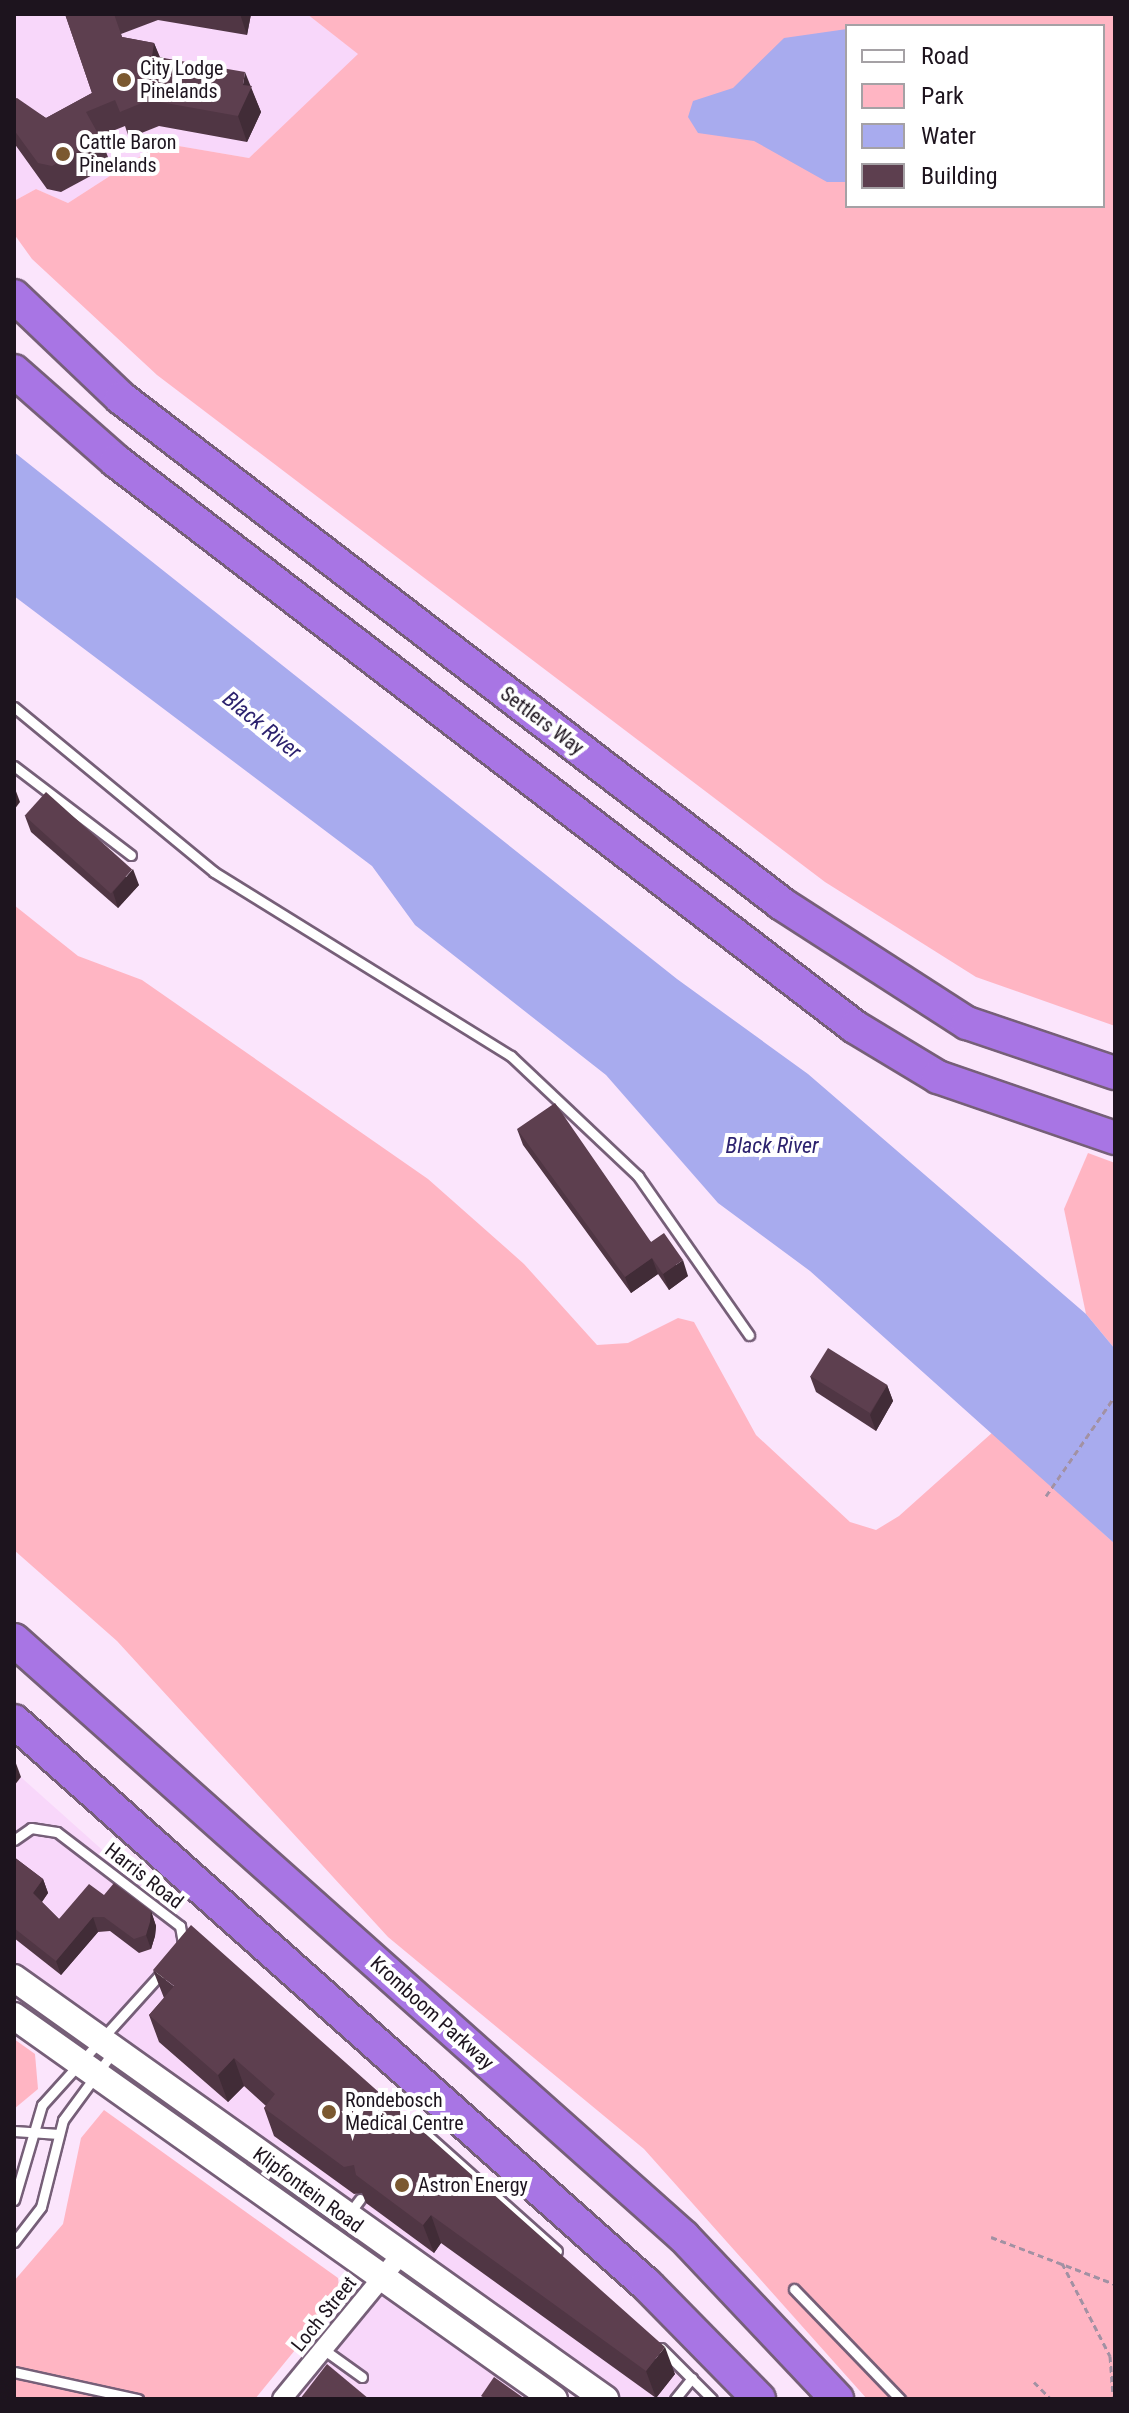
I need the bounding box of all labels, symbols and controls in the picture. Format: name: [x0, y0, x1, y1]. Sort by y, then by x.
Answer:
legend: [845, 24, 1105, 208]
text: Road: [921, 42, 969, 70]
place label: City Lodge Pinelands: [140, 56, 223, 103]
marker: City Lodge Pinelands: [115, 71, 133, 89]
text: Park: [921, 82, 964, 110]
text: Water: [921, 122, 976, 150]
place label: Cattle Baron Pinelands: [79, 130, 176, 177]
marker: Cattle Baron Pinelands: [54, 145, 72, 163]
text: Building: [921, 162, 998, 190]
street label: Settlers Way: [496, 682, 588, 760]
water label: Black River: [218, 685, 306, 765]
water label: Black River: [726, 1133, 818, 1159]
street label: Harris Road: [100, 1838, 188, 1914]
street label: Kromboom Parkway: [365, 1951, 499, 2075]
place label: Rondebosch Medical Centre: [345, 2088, 464, 2135]
marker: Rondebosch Medical Centre: [320, 2103, 338, 2121]
street label: Klipfontein Road: [248, 2142, 368, 2238]
place label: Astron Energy: [418, 2173, 528, 2197]
marker: Astron Energy: [393, 2176, 411, 2194]
street label: Loch Street: [286, 2272, 362, 2356]

